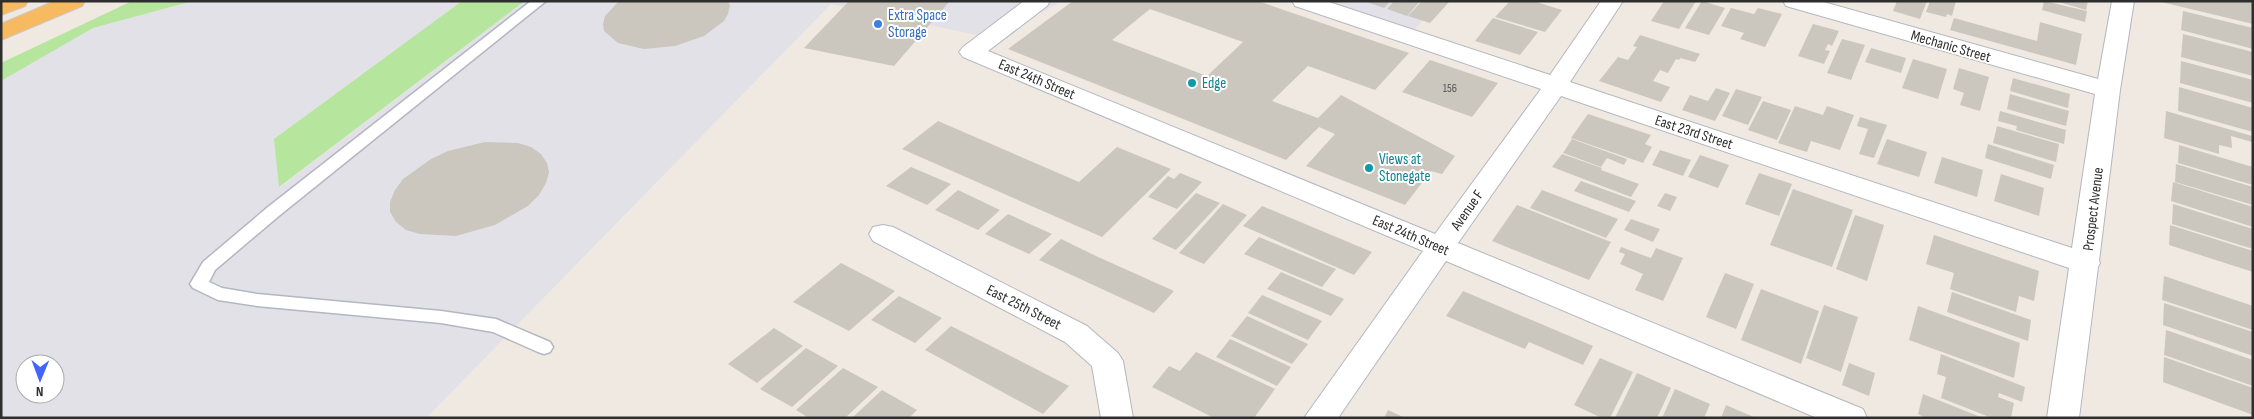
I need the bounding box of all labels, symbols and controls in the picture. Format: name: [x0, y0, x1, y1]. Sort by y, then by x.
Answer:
place label: Extra Space Storage: [888, 6, 947, 42]
marker: Extra Space Storage: [872, 18, 884, 30]
street label: Mechanic Street: [1909, 26, 1993, 67]
street label: East 24th Street: [996, 55, 1078, 104]
place label: Edge: [1202, 74, 1226, 93]
marker: Edge: [1186, 77, 1198, 89]
house number: 156: [1443, 81, 1457, 96]
street label: East 23rd Street: [1652, 111, 1736, 154]
place label: Views at Stonegate: [1379, 150, 1431, 186]
marker: Views at Stonegate: [1363, 162, 1375, 174]
street label: Prospect Avenue: [2079, 166, 2108, 252]
street label: Avenue F: [1446, 186, 1488, 235]
street label: East 24th Street: [1370, 211, 1452, 260]
street label: East 25th Street: [983, 281, 1065, 335]
north arrow: [15, 354, 65, 404]
text: N: [36, 383, 44, 400]

